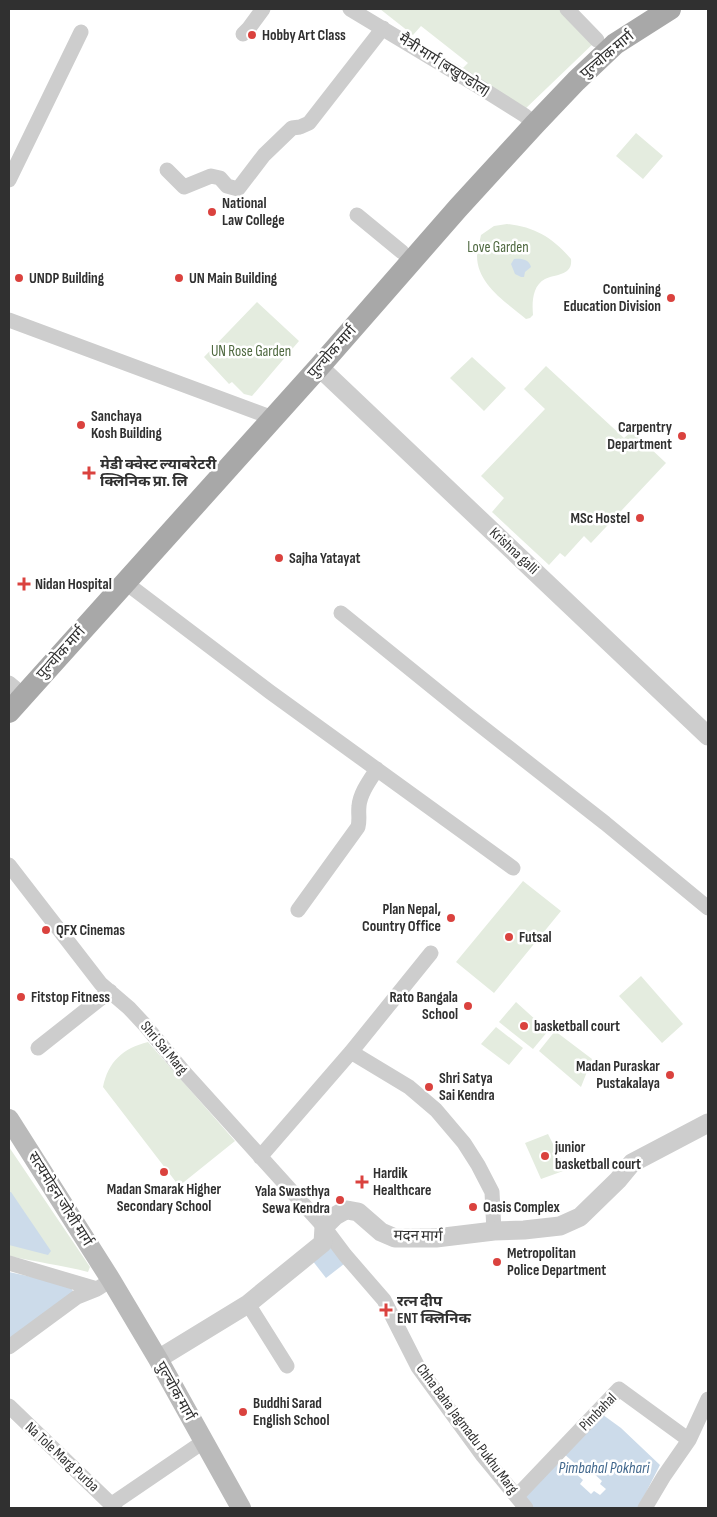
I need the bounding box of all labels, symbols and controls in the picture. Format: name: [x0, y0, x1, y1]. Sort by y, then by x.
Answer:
place label: Hobby Art Class: [262, 26, 346, 45]
street label: पुल्चोक मार्ग: [576, 26, 639, 83]
marker: Hobby Art Class: [246, 29, 258, 41]
street label: मैत्री मार्ग (बखुण्डोल): [395, 29, 493, 101]
place label: National Law College: [222, 194, 285, 230]
marker: National Law College: [206, 206, 218, 218]
park label: Love Garden: [467, 238, 529, 257]
place label: UNDP Building: [29, 269, 105, 288]
place label: UN Main Building: [189, 269, 278, 288]
marker: UNDP Building: [13, 272, 25, 284]
marker: UN Main Building: [173, 272, 185, 284]
place label: Contuining Education Division: [563, 280, 662, 316]
marker: Contuining Education Division: [665, 292, 677, 304]
street label: पुल्चोक मार्ग: [303, 321, 361, 382]
park label: UN Rose Garden: [211, 342, 291, 361]
place label: Sanchaya Kosh Building: [91, 407, 162, 443]
place label: Carpentry Department: [607, 418, 673, 454]
marker: Sanchaya Kosh Building: [75, 419, 87, 431]
marker: Carpentry Department: [676, 430, 688, 442]
place label: मेडी क्वेस्ट ल्याबरेटरी क्लिनिक प्रा. लि: [100, 455, 217, 491]
marker: मेडी क्वेस्ट ल्याबरेटरी क्लिनिक प्रा. लि: [82, 466, 96, 480]
place label: MSc Hostel: [570, 509, 630, 528]
marker: MSc Hostel: [634, 512, 646, 524]
street label: Krishna galli: [485, 523, 543, 579]
place label: Sajha Yatayat: [289, 549, 361, 568]
marker: Sajha Yatayat: [273, 552, 285, 564]
place label: Nidan Hospital: [35, 575, 112, 594]
marker: Nidan Hospital: [17, 577, 31, 591]
street label: पुल्चोक मार्ग: [32, 622, 90, 683]
place label: Plan Nepal, Country Office: [362, 900, 441, 936]
marker: Plan Nepal, Country Office: [445, 912, 457, 924]
place label: QFX Cinemas: [56, 921, 125, 940]
marker: QFX Cinemas: [40, 924, 52, 936]
place label: Futsal: [519, 928, 552, 947]
marker: Futsal: [503, 931, 515, 943]
place label: Fitstop Fitness: [31, 988, 110, 1007]
place label: Rato Bangala School: [389, 988, 458, 1024]
marker: Fitstop Fitness: [15, 991, 27, 1003]
marker: Rato Bangala School: [462, 1000, 474, 1012]
street label: Shri Sai Marg: [136, 1017, 192, 1079]
place label: basketball court: [534, 1017, 620, 1036]
marker: basketball court: [518, 1020, 530, 1032]
place label: Madan Puraskar Pustakalaya: [576, 1057, 660, 1093]
place label: Shri Satya Sai Kendra: [439, 1069, 495, 1105]
marker: Madan Puraskar Pustakalaya: [664, 1069, 676, 1081]
marker: Shri Satya Sai Kendra: [423, 1081, 435, 1093]
place label: junior basketball court: [554, 1138, 641, 1174]
street label: सत्यमोहन जोशी मार्ग: [23, 1148, 97, 1250]
marker: junior basketball court: [539, 1150, 551, 1162]
place label: Hardik Healthcare: [373, 1164, 431, 1200]
marker: Madan Smarak Higher Secondary School: [158, 1166, 170, 1178]
marker: Hardik Healthcare: [355, 1175, 369, 1189]
place label: Madan Smarak Higher Secondary School: [107, 1180, 222, 1216]
place label: Yala Swasthya Sewa Kendra: [255, 1182, 330, 1218]
marker: Yala Swasthya Sewa Kendra: [334, 1194, 346, 1206]
place label: Oasis Complex: [483, 1198, 561, 1217]
marker: Oasis Complex: [467, 1201, 479, 1213]
street label: मदन मार्ग: [393, 1226, 444, 1246]
place label: Metropolitan Police Department: [507, 1244, 606, 1280]
marker: Metropolitan Police Department: [491, 1256, 503, 1268]
place label: रत्न दीप ENT क्लिनिक: [397, 1292, 471, 1328]
marker: रत्न दीप ENT क्लिनिक: [379, 1303, 393, 1317]
street label: पुल्चोक मार्ग: [151, 1358, 199, 1425]
street label: Chha Baha Jagmadu Pukhu Marg: [412, 1360, 522, 1498]
street label: Pimbahal: [575, 1389, 621, 1435]
place label: Buddhi Sarad English School: [253, 1394, 329, 1430]
marker: Buddhi Sarad English School: [237, 1406, 249, 1418]
street label: Na Tole Marg Purba: [21, 1418, 103, 1496]
water label: Pimbahal Pokhari: [559, 1459, 650, 1478]

